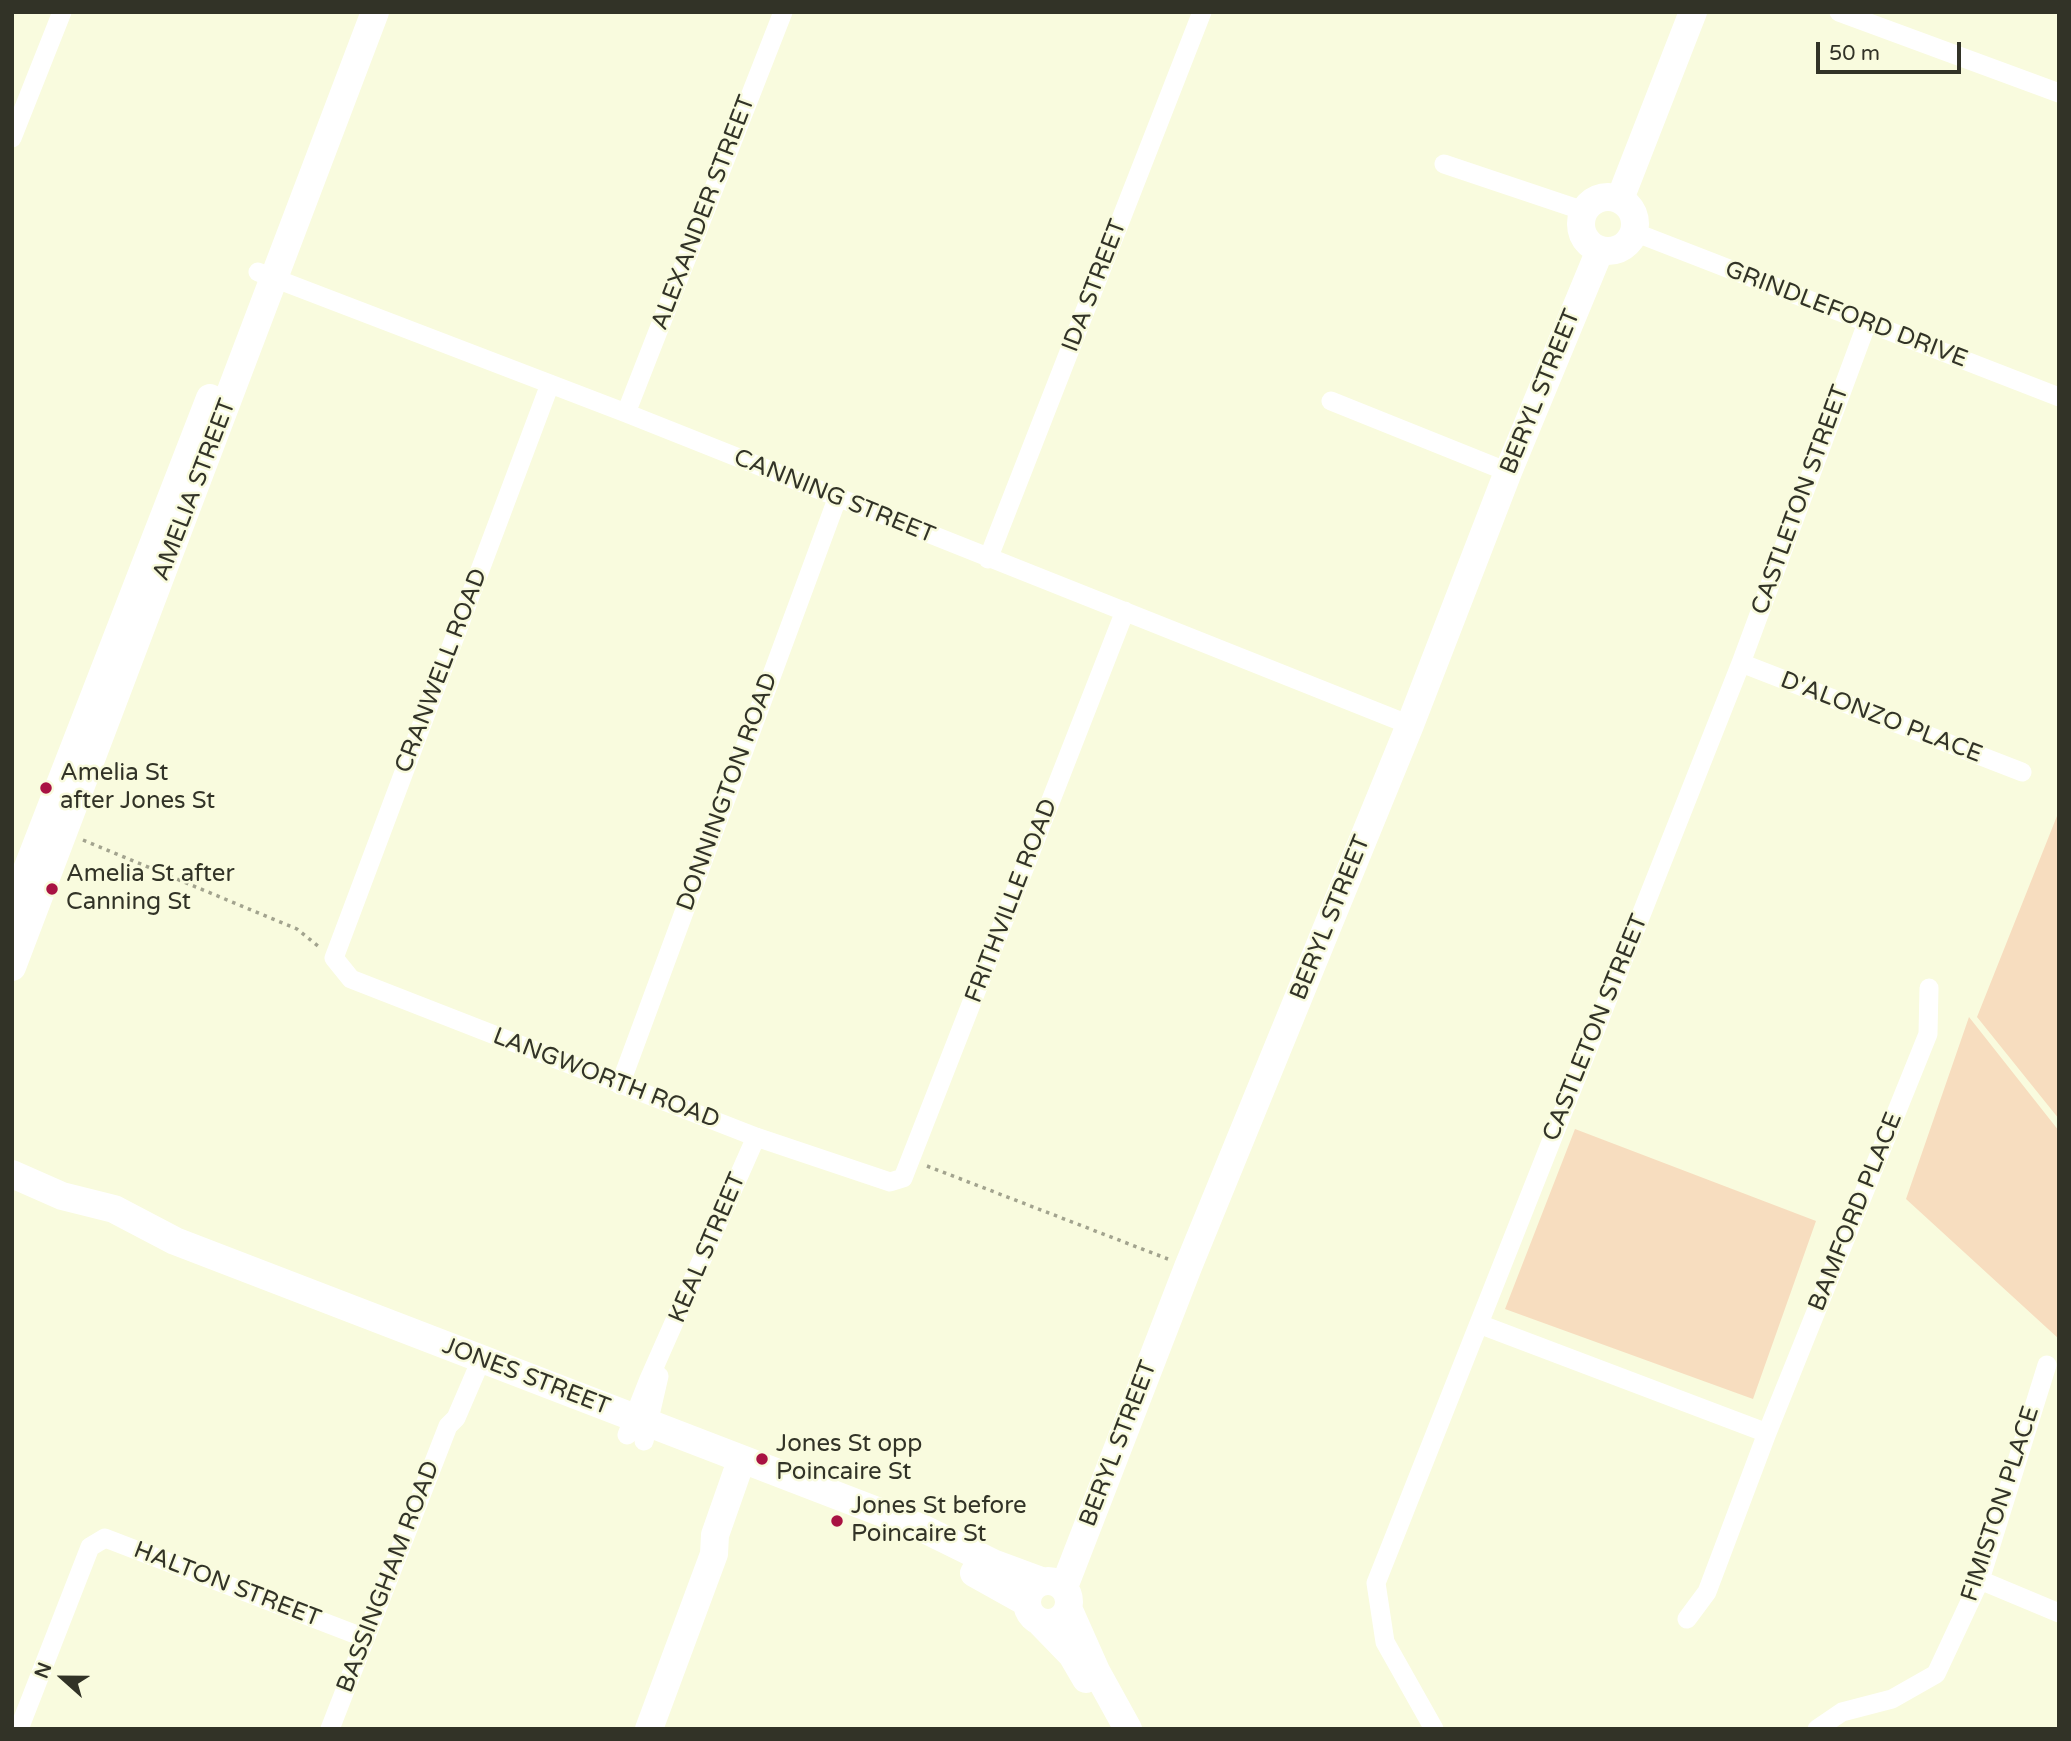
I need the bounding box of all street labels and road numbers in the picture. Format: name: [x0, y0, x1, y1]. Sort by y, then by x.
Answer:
street label: ALEXANDER STREET: [646, 92, 762, 334]
street label: IDA STREET: [1057, 216, 1133, 356]
street label: GRINDLEFORD DRIVE: [1721, 255, 1971, 375]
street label: BERYL STREET: [1495, 305, 1587, 479]
street label: CASTLETON STREET: [1746, 381, 1856, 619]
street label: AMELIA STREET: [147, 395, 243, 585]
street label: CANNING STREET: [729, 443, 939, 551]
street label: CRANWELL ROAD: [390, 565, 494, 777]
street label: D'ALONZO PLACE: [1776, 666, 1986, 770]
street label: DONNINGTON ROAD: [671, 669, 785, 915]
street label: FRITHVILLE ROAD: [960, 795, 1064, 1007]
street label: BERYL STREET: [1285, 831, 1377, 1005]
street label: CASTLETON STREET: [1537, 910, 1655, 1146]
street label: LANGWORTH ROAD: [489, 1022, 723, 1136]
street label: BAMFORD PLACE: [1803, 1108, 1909, 1316]
street label: KEAL STREET: [663, 1169, 753, 1327]
street label: JONES STREET: [438, 1332, 614, 1422]
street label: BERYL STREET: [1074, 1357, 1164, 1531]
street label: FIMISTON PLACE: [1956, 1403, 2046, 1605]
street label: BASSINGHAM ROAD: [331, 1457, 447, 1697]
street label: HALTON STREET: [129, 1536, 325, 1634]

